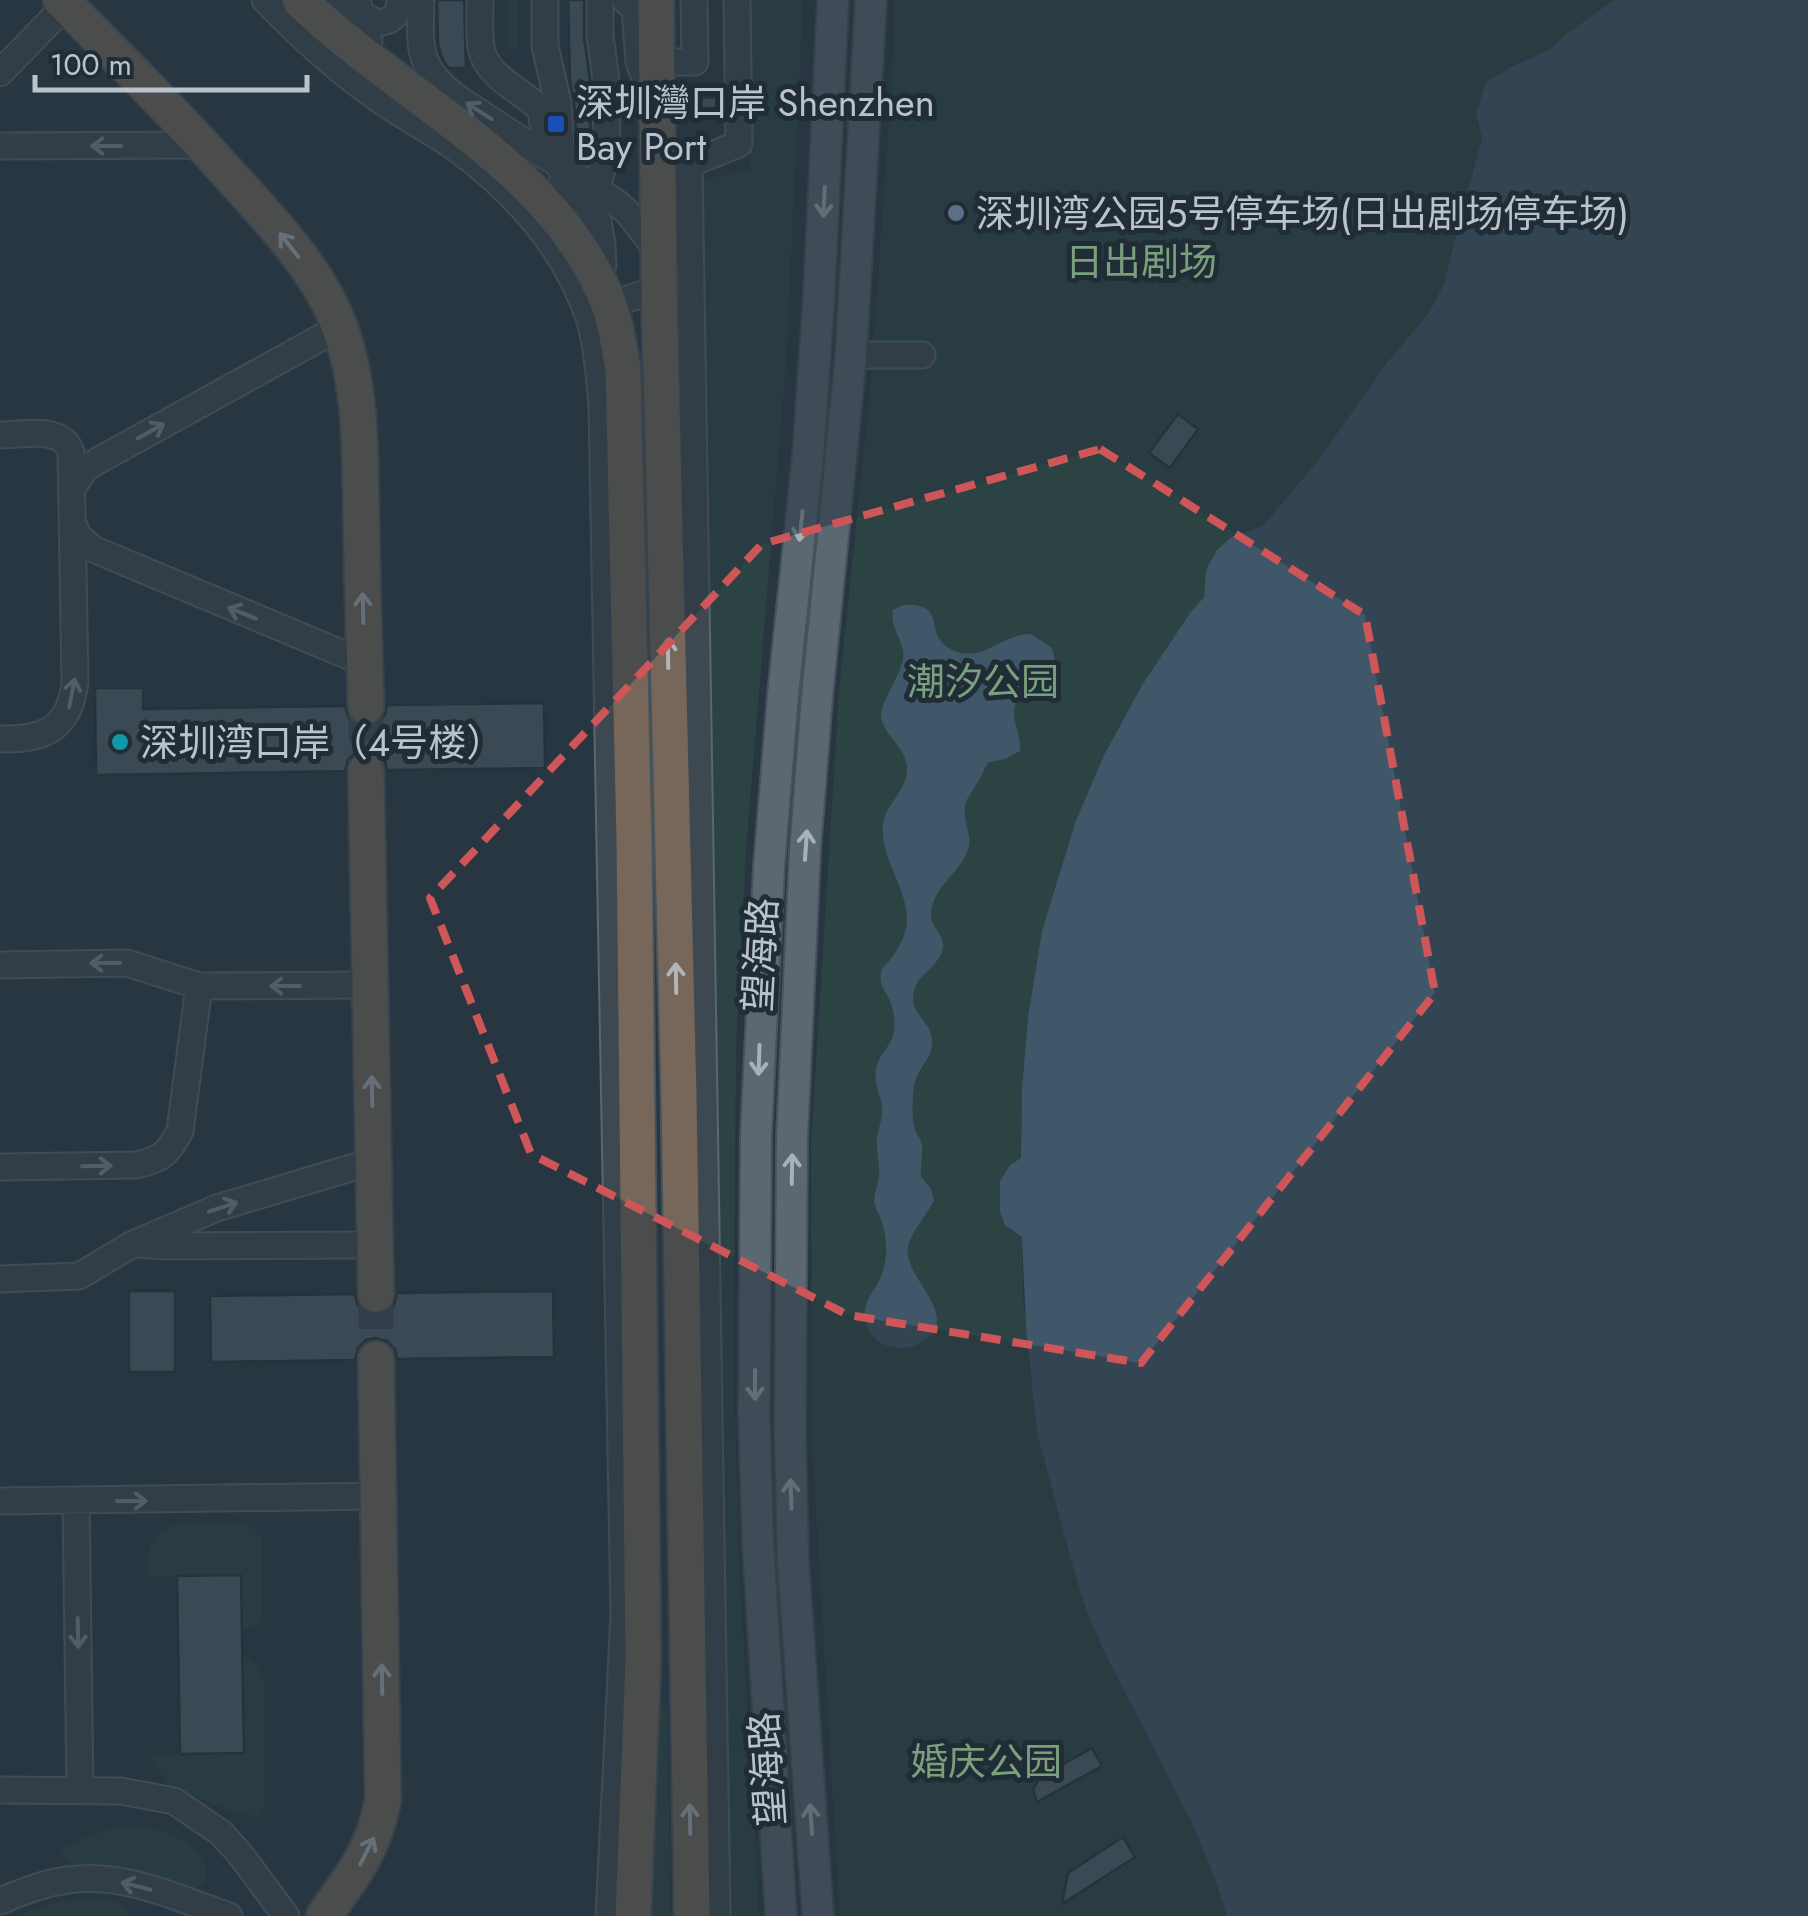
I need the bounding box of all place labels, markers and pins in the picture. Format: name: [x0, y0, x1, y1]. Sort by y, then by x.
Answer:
place label: 深圳灣口岸 Shenzhen Bay Port: [576, 75, 935, 174]
marker: 深圳灣口岸 Shenzhen Bay Port: [545, 113, 567, 135]
place label: 深圳湾公园5号停车场(日出剧场停车场): [976, 186, 1629, 241]
marker: 深圳湾公园5号停车场(日出剧场停车场): [945, 202, 967, 224]
place label: 深圳湾口岸（4号楼）: [140, 715, 504, 770]
marker: 深圳湾口岸（4号楼）: [109, 731, 131, 753]

